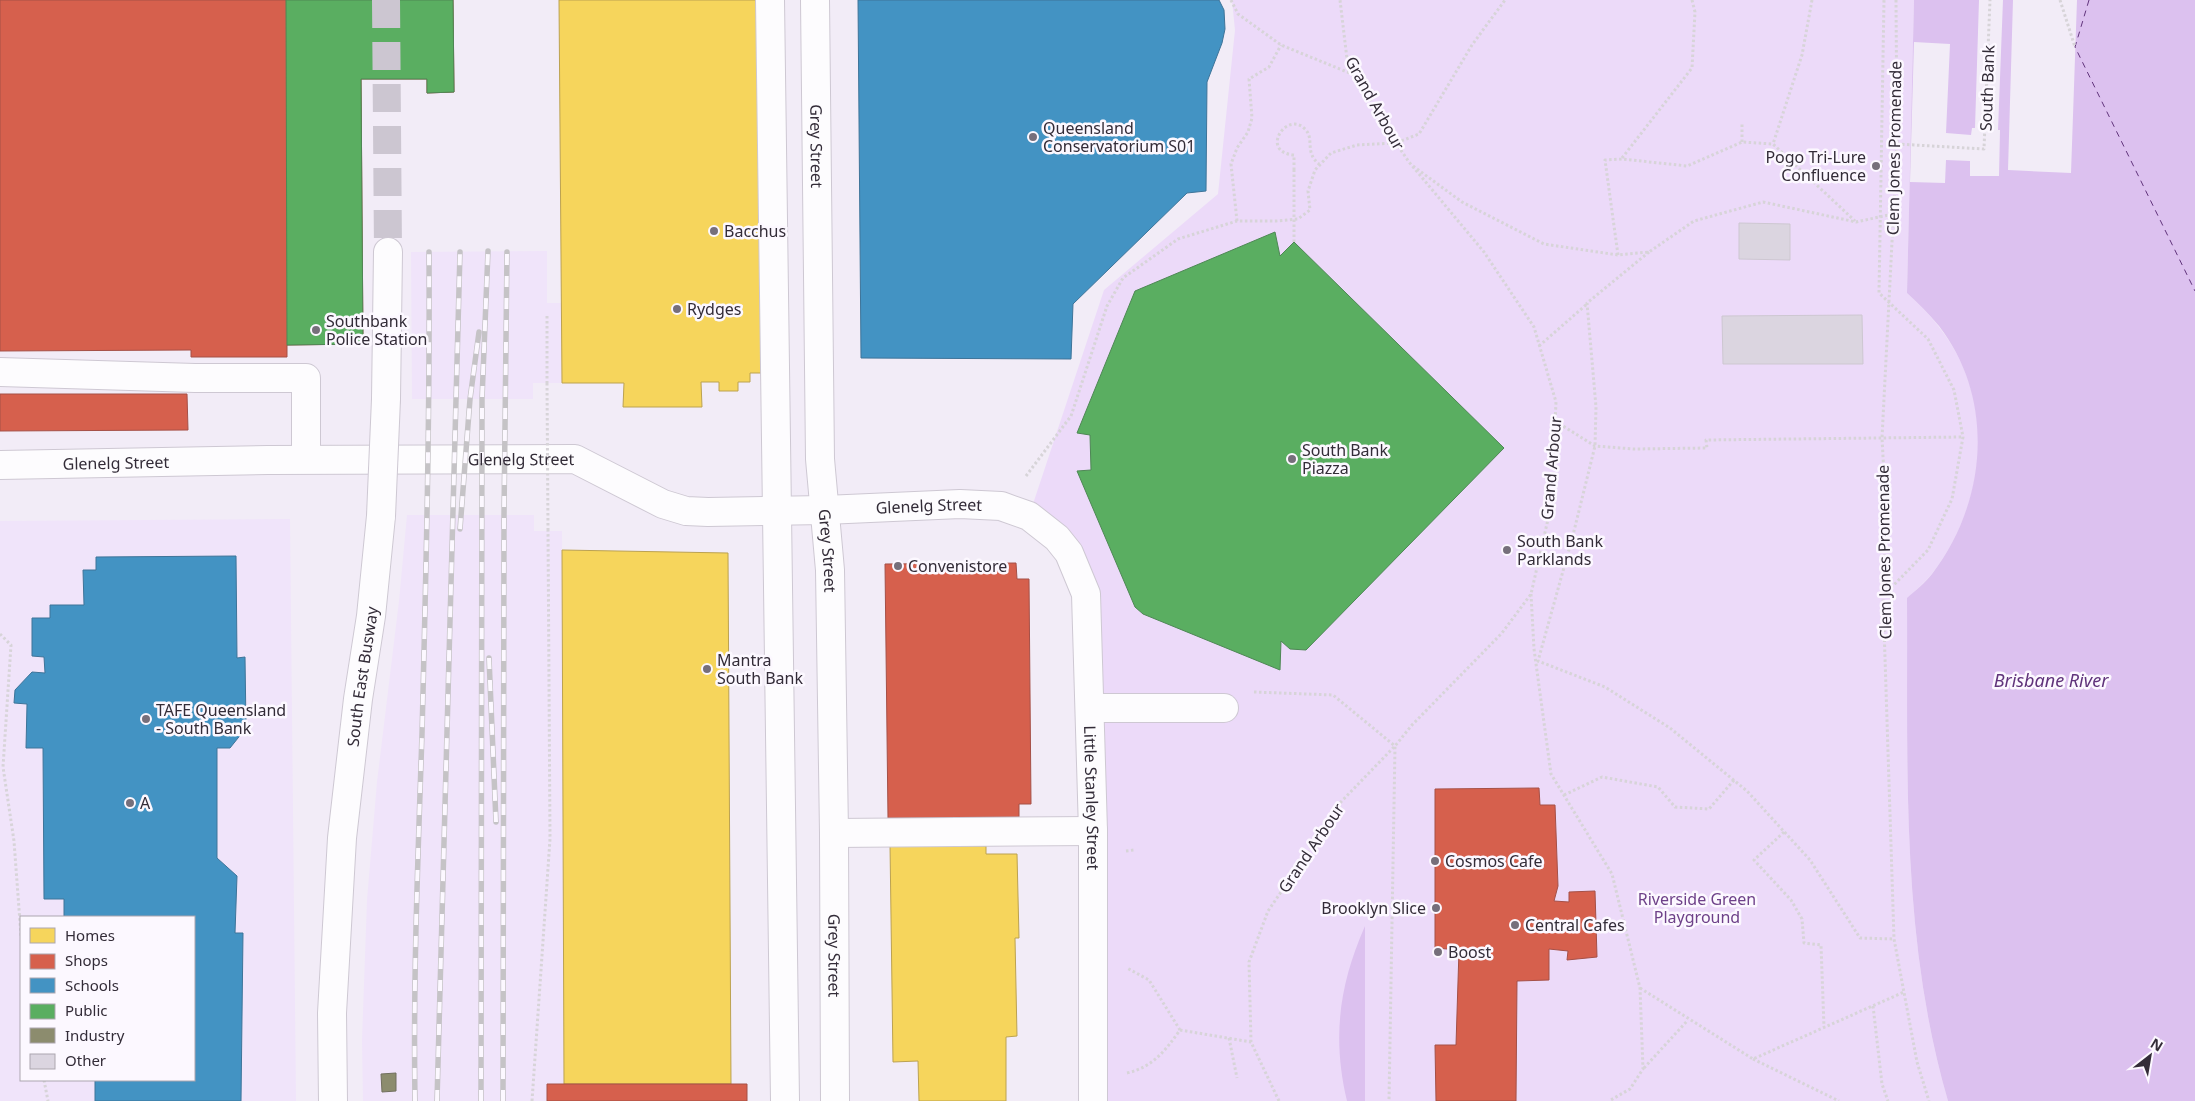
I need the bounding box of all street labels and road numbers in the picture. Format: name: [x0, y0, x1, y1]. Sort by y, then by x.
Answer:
street label: South Bank: [1975, 44, 2000, 131]
street label: Grand Arbour: [1340, 52, 1410, 154]
street label: Clem Jones Promenade: [1881, 61, 1907, 235]
street label: Grey Street: [805, 104, 828, 188]
street label: Grand Arbour: [1536, 415, 1567, 521]
street label: Glenelg Street: [468, 448, 575, 470]
street label: Glenelg Street: [62, 451, 170, 475]
street label: Clem Jones Promenade: [1871, 465, 1897, 639]
street label: Glenelg Street: [875, 493, 983, 519]
street label: Grey Street: [814, 508, 841, 593]
street label: South East Busway: [342, 605, 383, 748]
street label: Little Stanley Street: [1079, 725, 1104, 870]
street label: Grand Arbour: [1273, 799, 1349, 897]
street label: Grey Street: [823, 914, 846, 998]

